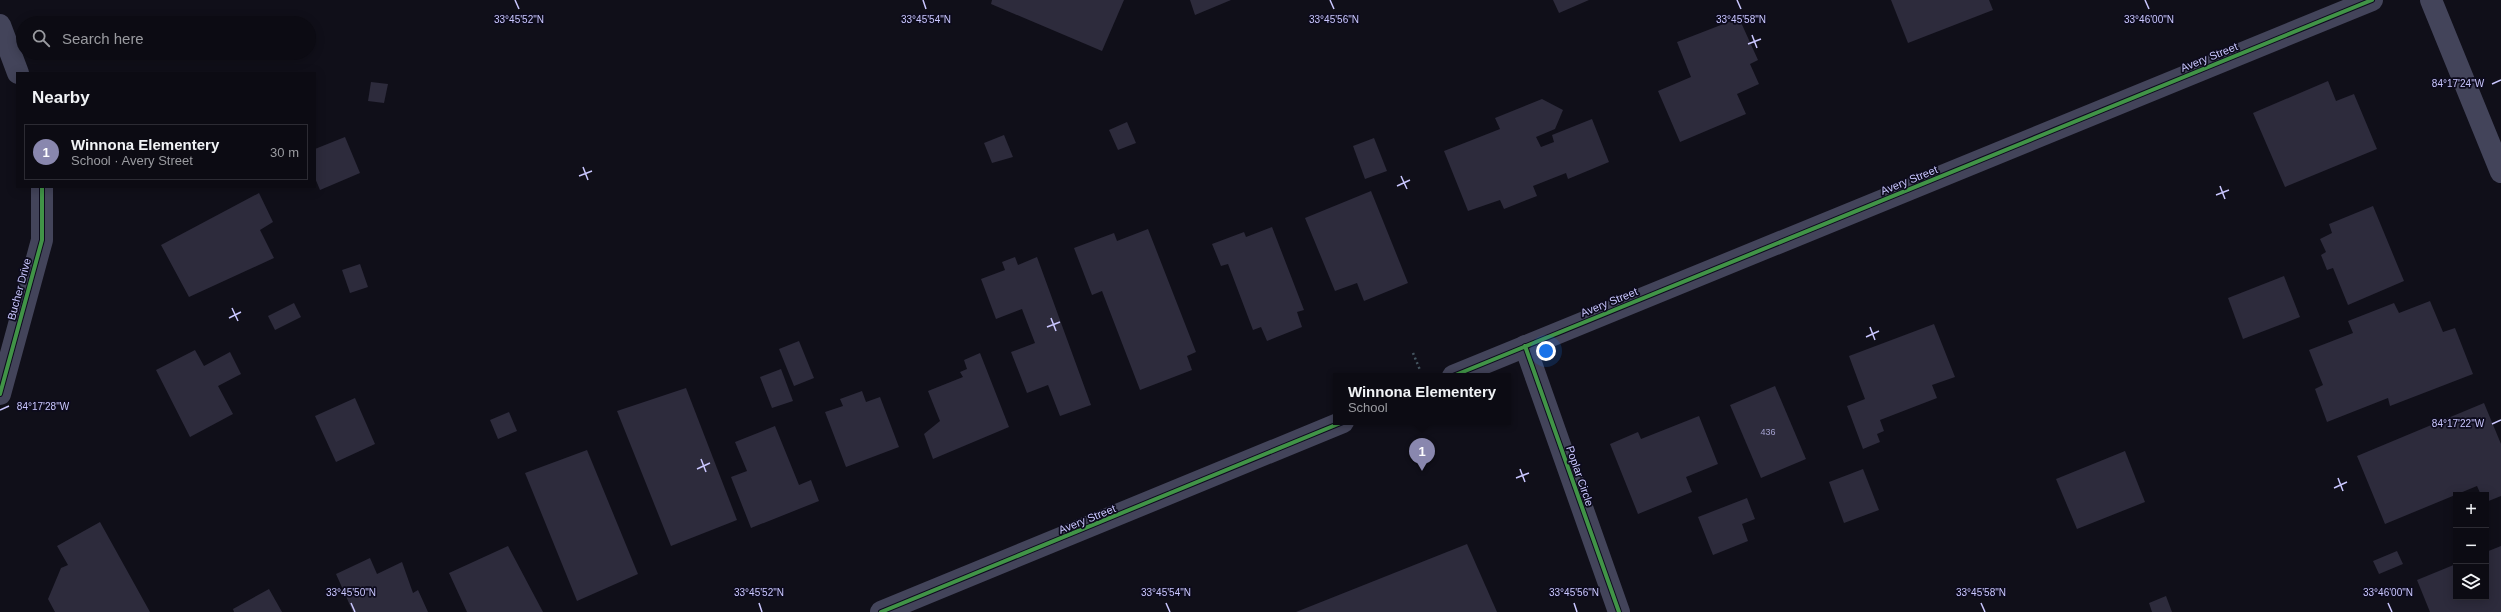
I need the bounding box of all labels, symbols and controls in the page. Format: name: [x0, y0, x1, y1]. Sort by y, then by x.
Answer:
text: 33°45'52"N: [494, 14, 544, 25]
text: 33°45'54"N: [901, 14, 951, 25]
text: 33°45'56"N: [1309, 14, 1359, 25]
text: 33°45'58"N: [1716, 14, 1766, 25]
text: 33°46'00"N: [2124, 14, 2174, 25]
search box: [16, 16, 316, 60]
icon: search: [30, 27, 52, 49]
text: Search here: [62, 30, 144, 47]
street label: Avery Street: [2179, 40, 2239, 74]
text: 84°17'24"W: [2432, 78, 2485, 89]
text: Nearby: [32, 88, 90, 107]
text: Winnona Elementery: [71, 136, 219, 153]
text: 1: [42, 145, 50, 160]
text: 30 m: [270, 145, 299, 160]
text: School · Avery Street: [71, 153, 193, 168]
street label: Avery Street: [1879, 163, 1939, 197]
street label: Bucher Drive: [5, 257, 33, 321]
street label: Avery Street: [1579, 285, 1639, 319]
your location: [1536, 341, 1556, 361]
popup: [1333, 373, 1511, 425]
text: Winnona Elementery: [1348, 383, 1496, 400]
text: School: [1348, 400, 1388, 415]
text: 84°17'28"W: [17, 401, 70, 412]
text: 84°17'22"W: [2432, 418, 2485, 429]
house number: 436: [1760, 427, 1776, 437]
pin: 1: [1409, 438, 1435, 471]
street label: Poplar Circle: [1564, 444, 1596, 508]
map controls: [2453, 492, 2489, 600]
button: +: [2453, 492, 2489, 528]
street label: Avery Street: [1057, 502, 1117, 536]
button: −: [2453, 528, 2489, 564]
button: layers: [2453, 564, 2489, 600]
text: 33°45'50"N: [326, 587, 376, 598]
text: 33°45'52"N: [734, 587, 784, 598]
text: 33°45'54"N: [1141, 587, 1191, 598]
text: 33°45'56"N: [1549, 587, 1599, 598]
text: 33°45'58"N: [1956, 587, 2006, 598]
text: 33°46'00"N: [2363, 587, 2413, 598]

